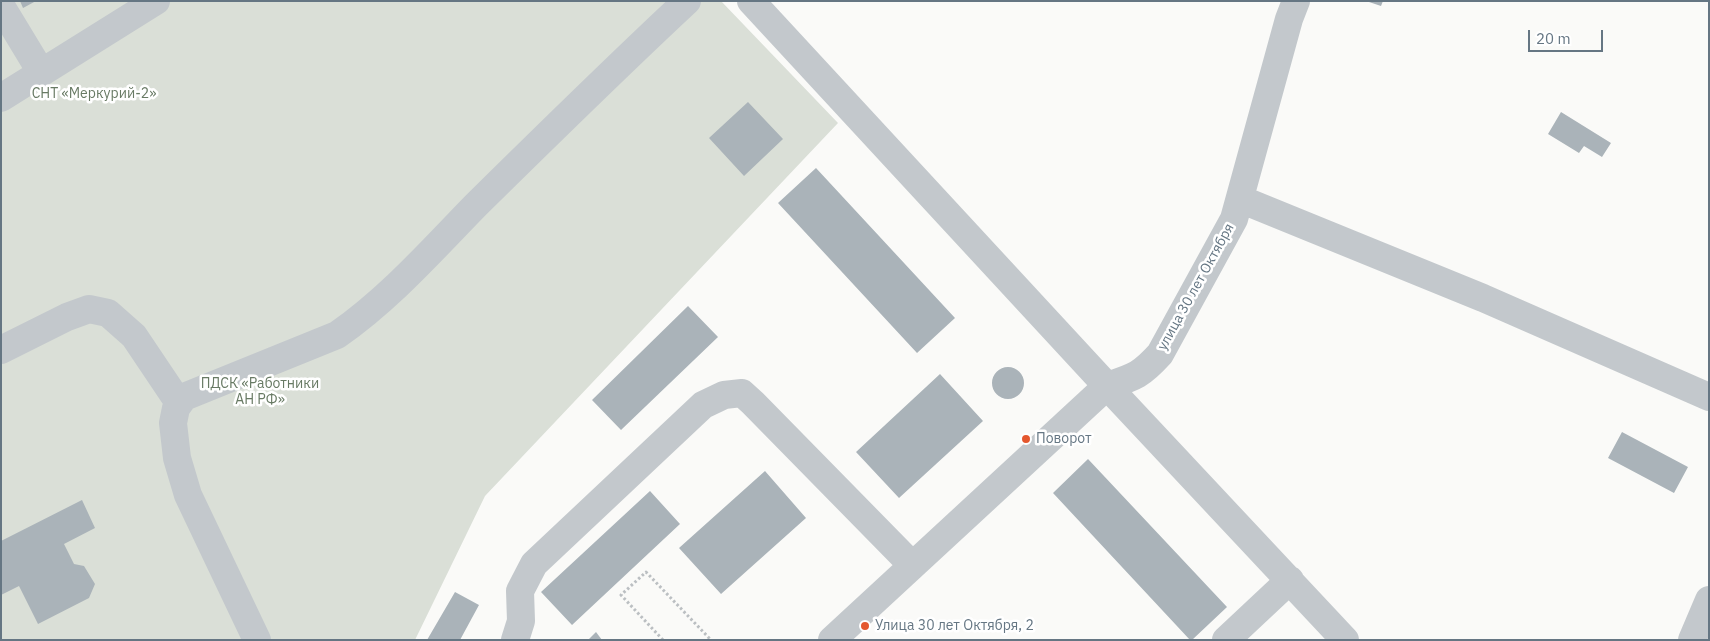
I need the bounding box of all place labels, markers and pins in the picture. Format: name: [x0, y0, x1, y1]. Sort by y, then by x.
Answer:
place label: Поворот: [1036, 431, 1092, 447]
marker: Поворот: [1020, 433, 1032, 445]
place label: Улица 30 лет Октября, 2: [875, 618, 1034, 634]
marker: Улица 30 лет Октября, 2: [859, 620, 871, 632]

